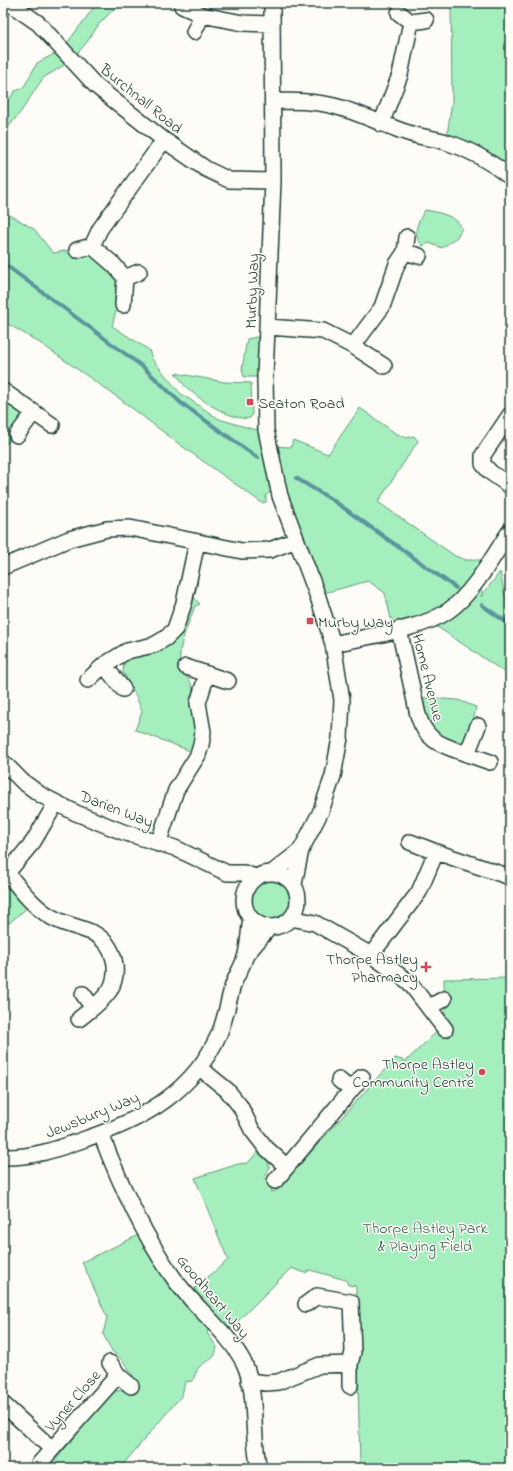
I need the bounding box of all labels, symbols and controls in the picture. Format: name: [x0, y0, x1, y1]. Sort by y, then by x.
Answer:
street label: Burchnall Road: [93, 58, 187, 140]
street label: Murby Way: [240, 253, 266, 329]
place label: Seaton Road: [258, 392, 344, 416]
marker: Seaton Road: [245, 397, 255, 407]
place label: Murby Way: [318, 611, 393, 635]
marker: Murby Way: [305, 616, 315, 626]
street label: Home Avenue: [405, 631, 450, 724]
street label: Darien Way: [75, 784, 157, 835]
place label: Thorpe Astley Pharmacy: [326, 948, 418, 990]
marker: Thorpe Astley Pharmacy: [421, 962, 431, 972]
place label: Thorpe Astley Community Centre: [353, 1053, 475, 1095]
marker: Thorpe Astley Community Centre: [477, 1067, 487, 1077]
street label: Jewsbury Way: [42, 1086, 143, 1146]
park label: Thorpe Astley Park & Playing Field: [363, 1217, 488, 1259]
street label: Goodheart Way: [170, 1250, 255, 1345]
street label: Vyner Close: [39, 1364, 108, 1438]

